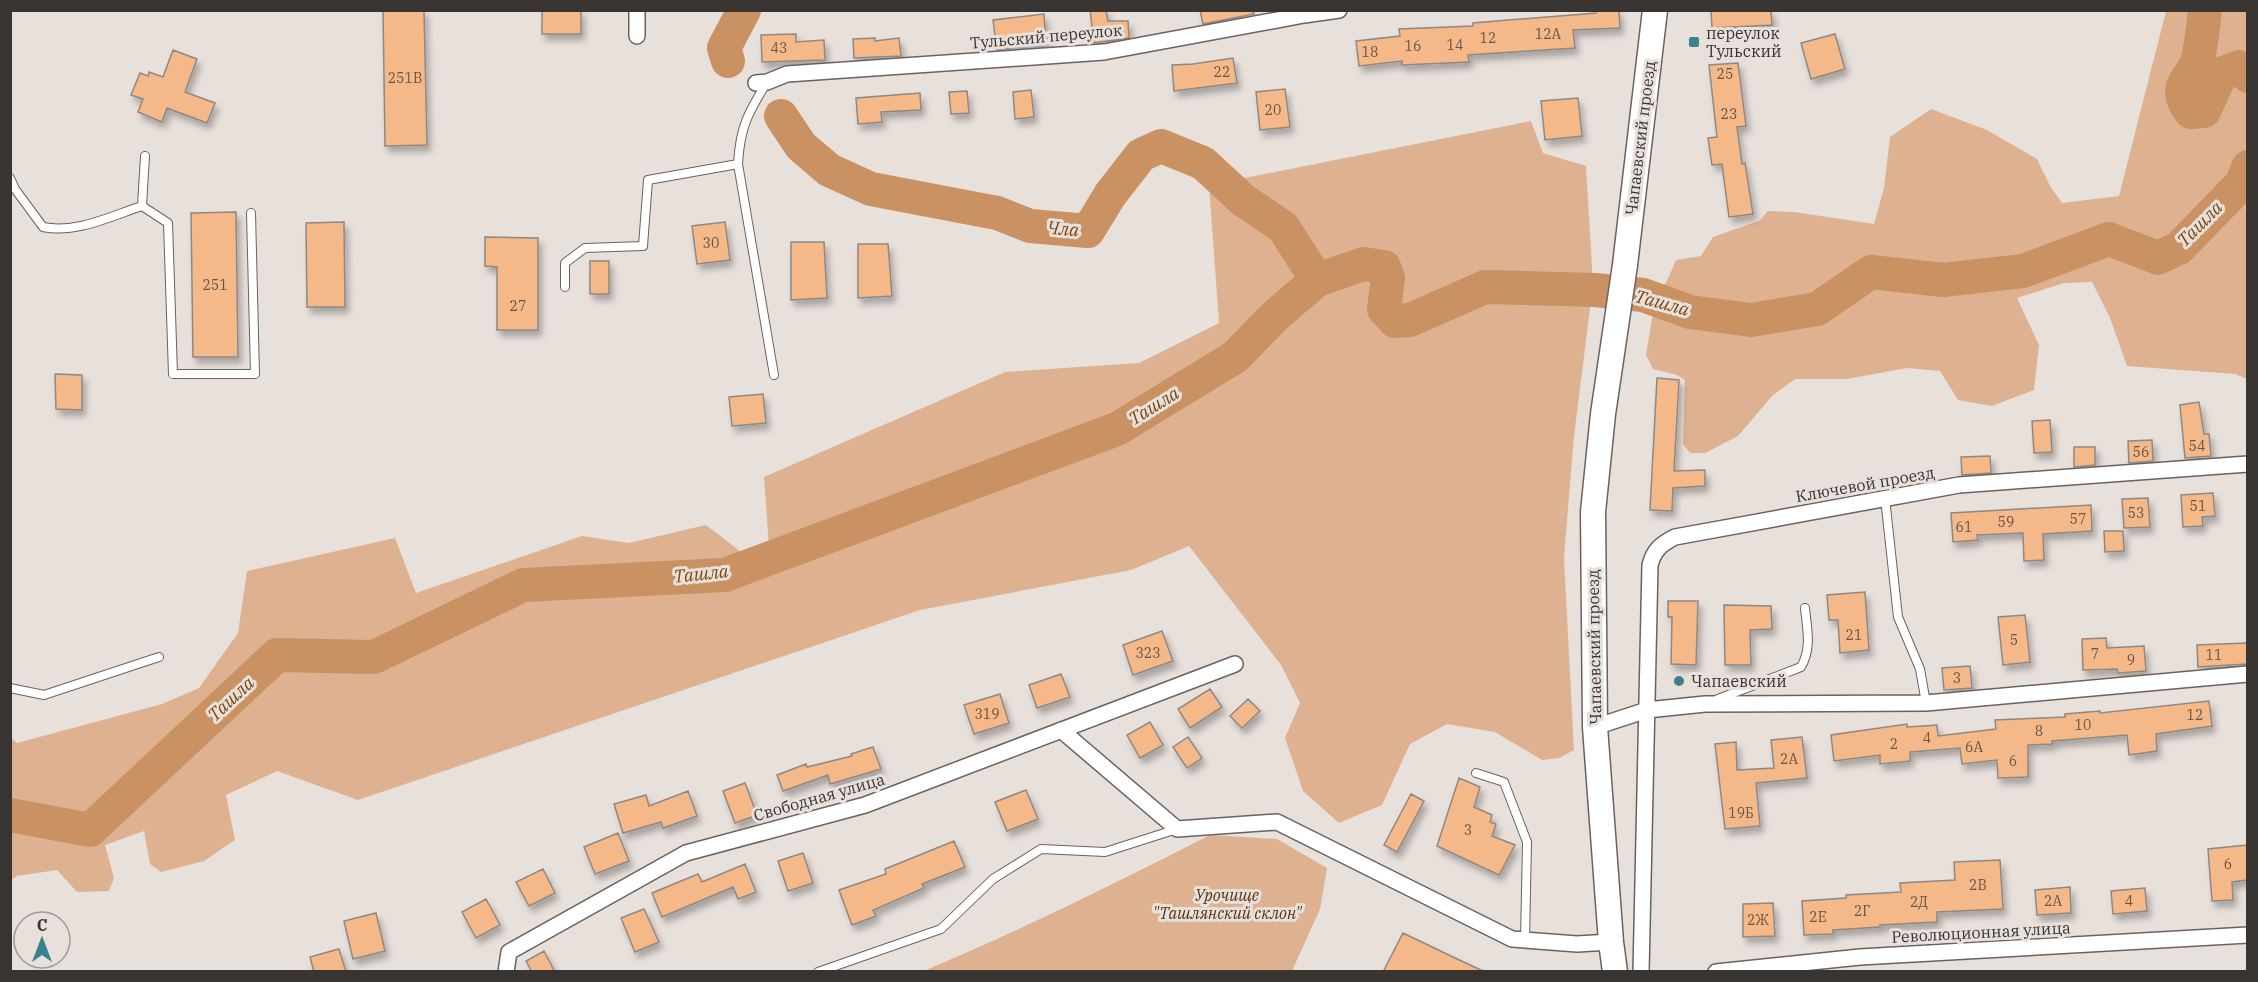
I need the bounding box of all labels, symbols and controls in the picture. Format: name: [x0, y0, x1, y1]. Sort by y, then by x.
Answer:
street label: Тульский переулок: [969, 19, 1124, 53]
place label: переулок Тульский: [1706, 23, 1782, 61]
house number: 12А: [1535, 25, 1562, 43]
house number: 12: [1480, 29, 1496, 47]
marker: переулок Тульский: [1687, 35, 1701, 49]
house number: 14: [1447, 36, 1463, 54]
house number: 16: [1405, 37, 1421, 55]
house number: 43: [771, 39, 787, 57]
house number: 18: [1362, 43, 1378, 61]
street label: Чапаевский проезд: [1621, 59, 1659, 216]
house number: 22: [1214, 63, 1230, 81]
house number: 25: [1717, 65, 1733, 83]
house number: 251В: [388, 69, 422, 87]
house number: 20: [1265, 101, 1281, 119]
house number: 23: [1721, 105, 1737, 123]
water label: Ташла: [2172, 196, 2227, 251]
water label: Чла: [1046, 216, 1080, 241]
house number: 30: [703, 234, 719, 252]
house number: 251: [202, 276, 228, 294]
water label: Ташла: [1632, 284, 1692, 321]
house number: 27: [510, 297, 526, 315]
water label: Ташла: [1124, 381, 1183, 430]
house number: 54: [2189, 437, 2205, 455]
house number: 56: [2133, 443, 2149, 461]
street label: Ключевой проезд: [1794, 462, 1936, 506]
house number: 51: [2190, 497, 2206, 515]
house number: 53: [2128, 504, 2144, 522]
house number: 57: [2070, 510, 2086, 528]
house number: 59: [1998, 513, 2014, 531]
house number: 61: [1956, 518, 1972, 536]
water label: Ташла: [672, 559, 730, 588]
street label: Чапаевский проезд: [1583, 569, 1605, 725]
house number: 21: [1846, 626, 1862, 644]
house number: 5: [2010, 631, 2018, 649]
house number: 323: [1135, 644, 1161, 662]
house number: 7: [2091, 645, 2099, 663]
house number: 11: [2206, 646, 2222, 664]
house number: 9: [2127, 651, 2135, 669]
house number: 3: [1953, 669, 1961, 687]
water label: Ташла: [203, 671, 259, 726]
place label: Чапаевский: [1691, 671, 1787, 691]
marker: Чапаевский: [1672, 674, 1686, 688]
house number: 319: [974, 705, 1000, 723]
house number: 12: [2187, 706, 2203, 724]
house number: 10: [2075, 716, 2091, 734]
house number: 8: [2035, 722, 2043, 740]
house number: 4: [1923, 729, 1931, 747]
house number: 2: [1890, 735, 1898, 753]
house number: 6А: [1965, 738, 1983, 756]
house number: 2А: [1780, 750, 1798, 768]
house number: 6: [2009, 752, 2017, 770]
street label: Свободная улица: [751, 769, 887, 825]
house number: 19Б: [1728, 804, 1754, 822]
house number: 3: [1464, 821, 1472, 839]
house number: 6: [2224, 855, 2232, 873]
house number: 2В: [1969, 876, 1987, 894]
park label: Урочище "Ташлянский склон": [1153, 885, 1303, 923]
house number: 2А: [2044, 892, 2062, 910]
house number: 4: [2125, 892, 2133, 910]
house number: 2Д: [1910, 893, 1928, 911]
house number: 2Г: [1854, 902, 1870, 920]
house number: 2Е: [1809, 908, 1827, 926]
north arrow: [12, 910, 72, 970]
house number: 2Ж: [1747, 911, 1769, 929]
text: С: [37, 915, 47, 935]
street label: Революционная улица: [1891, 917, 2071, 947]

